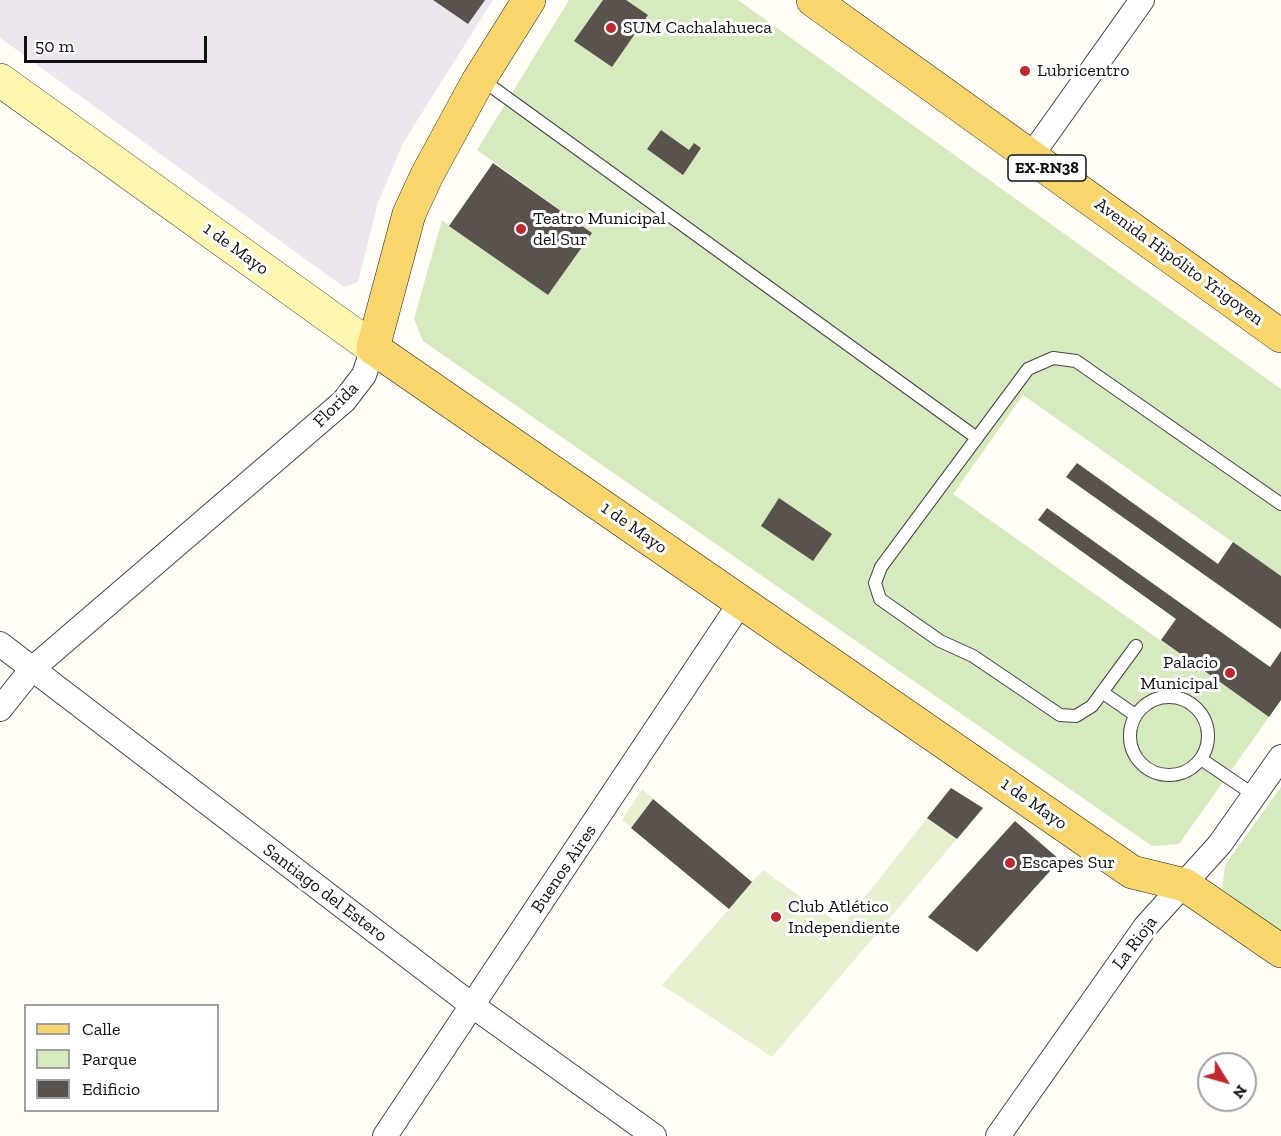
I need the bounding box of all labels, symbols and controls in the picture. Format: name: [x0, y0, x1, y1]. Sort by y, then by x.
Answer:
place label: SUM Cachalahueca: [623, 17, 772, 39]
marker: SUM Cachalahueca: [604, 21, 618, 35]
scale bar: [27, 24, 210, 62]
text: 50 m: [35, 35, 74, 57]
place label: Lubricentro: [1037, 60, 1130, 82]
marker: Lubricentro: [1018, 64, 1032, 78]
road number: EX-RN38: [1008, 155, 1086, 181]
street label: Avenida Hipólito Yrigoyen: [1091, 194, 1267, 330]
place label: Teatro Municipal del Sur: [533, 208, 665, 250]
street label: 1 de Mayo: [199, 218, 273, 280]
marker: Teatro Municipal del Sur: [514, 222, 528, 236]
street label: Florida: [309, 378, 363, 432]
street label: 1 de Mayo: [597, 497, 671, 559]
place label: Palacio Municipal: [1140, 652, 1218, 694]
marker: Palacio Municipal: [1223, 666, 1237, 680]
street label: 1 de Mayo: [997, 773, 1071, 835]
street label: Buenos Aires: [527, 821, 601, 917]
street label: Santiago del Estero: [259, 839, 391, 947]
place label: Escapes Sur: [1022, 852, 1115, 874]
marker: Escapes Sur: [1003, 856, 1017, 870]
place label: Club Atlético Independiente: [788, 896, 900, 938]
marker: Club Atlético Independiente: [769, 910, 783, 924]
street label: La Rioja: [1108, 912, 1162, 974]
legend: [24, 1004, 219, 1112]
text: Calle: [82, 1018, 120, 1040]
text: Parque: [82, 1048, 137, 1070]
north arrow: [1197, 1052, 1257, 1112]
text: Edificio: [82, 1078, 140, 1100]
text: N: [1229, 1081, 1251, 1103]

